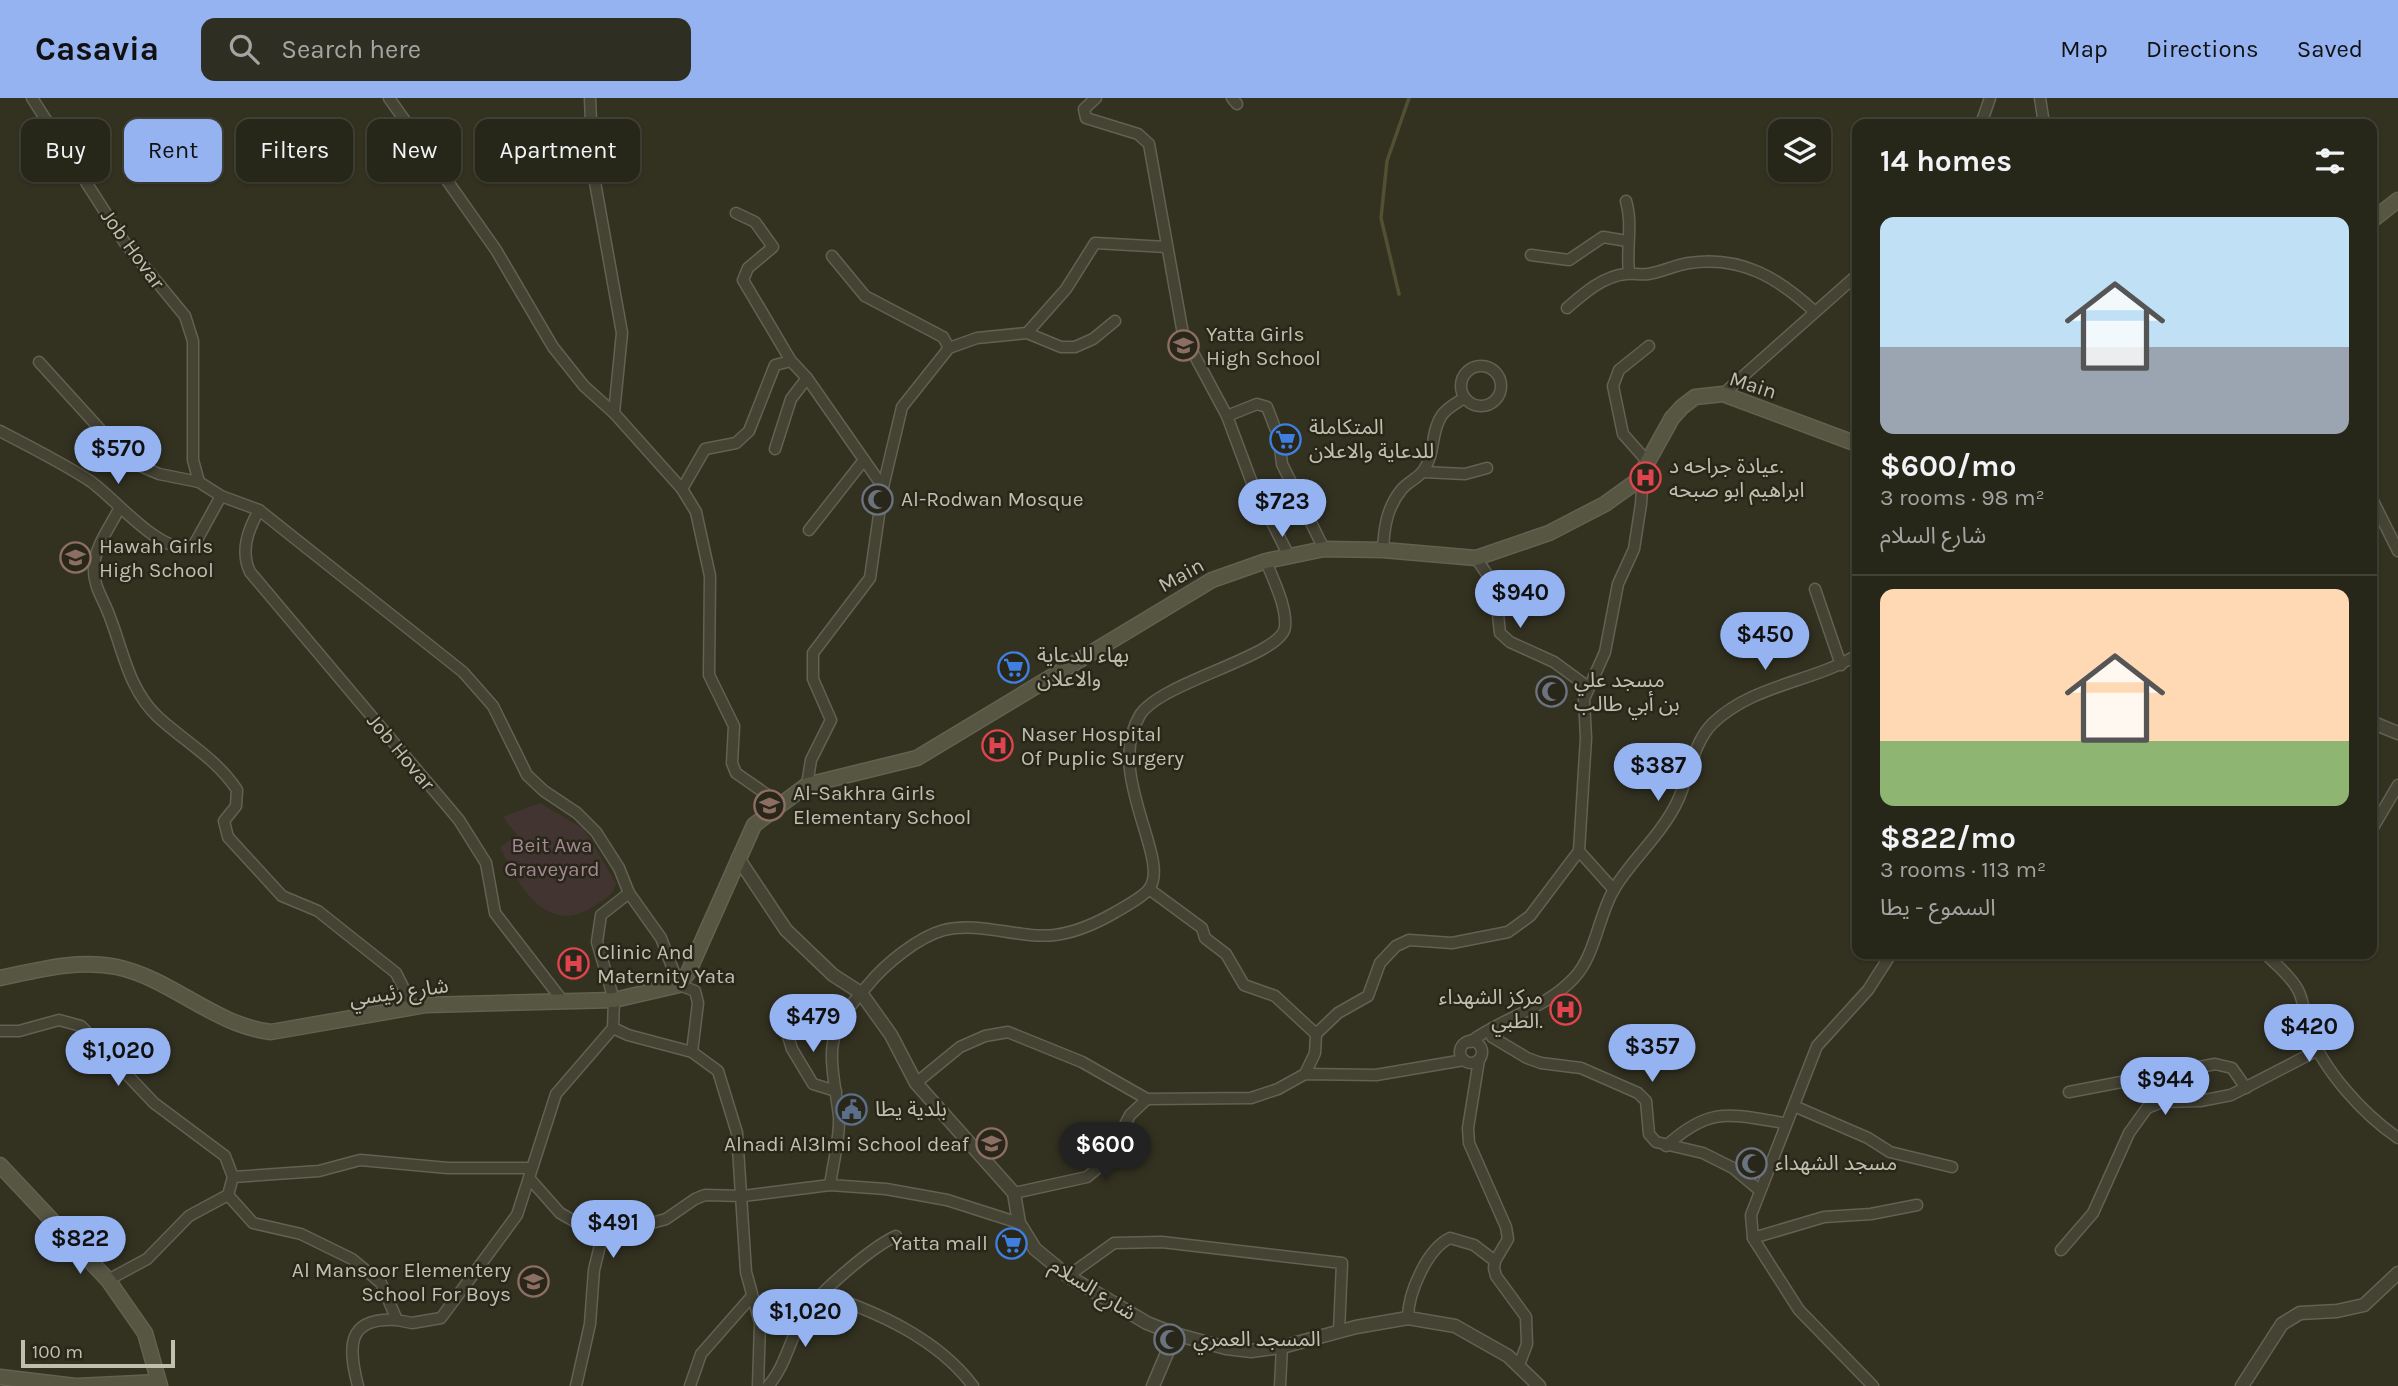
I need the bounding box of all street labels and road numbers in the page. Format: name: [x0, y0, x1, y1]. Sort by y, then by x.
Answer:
street label: Job Hovar: [96, 204, 170, 294]
street label: Main: [1726, 366, 1780, 404]
street label: Main: [1154, 553, 1208, 597]
street label: Job Hovar: [362, 709, 440, 795]
street label: شارع رئيسي: [348, 973, 451, 1015]
street label: شارع السلام: [1043, 1253, 1140, 1328]

